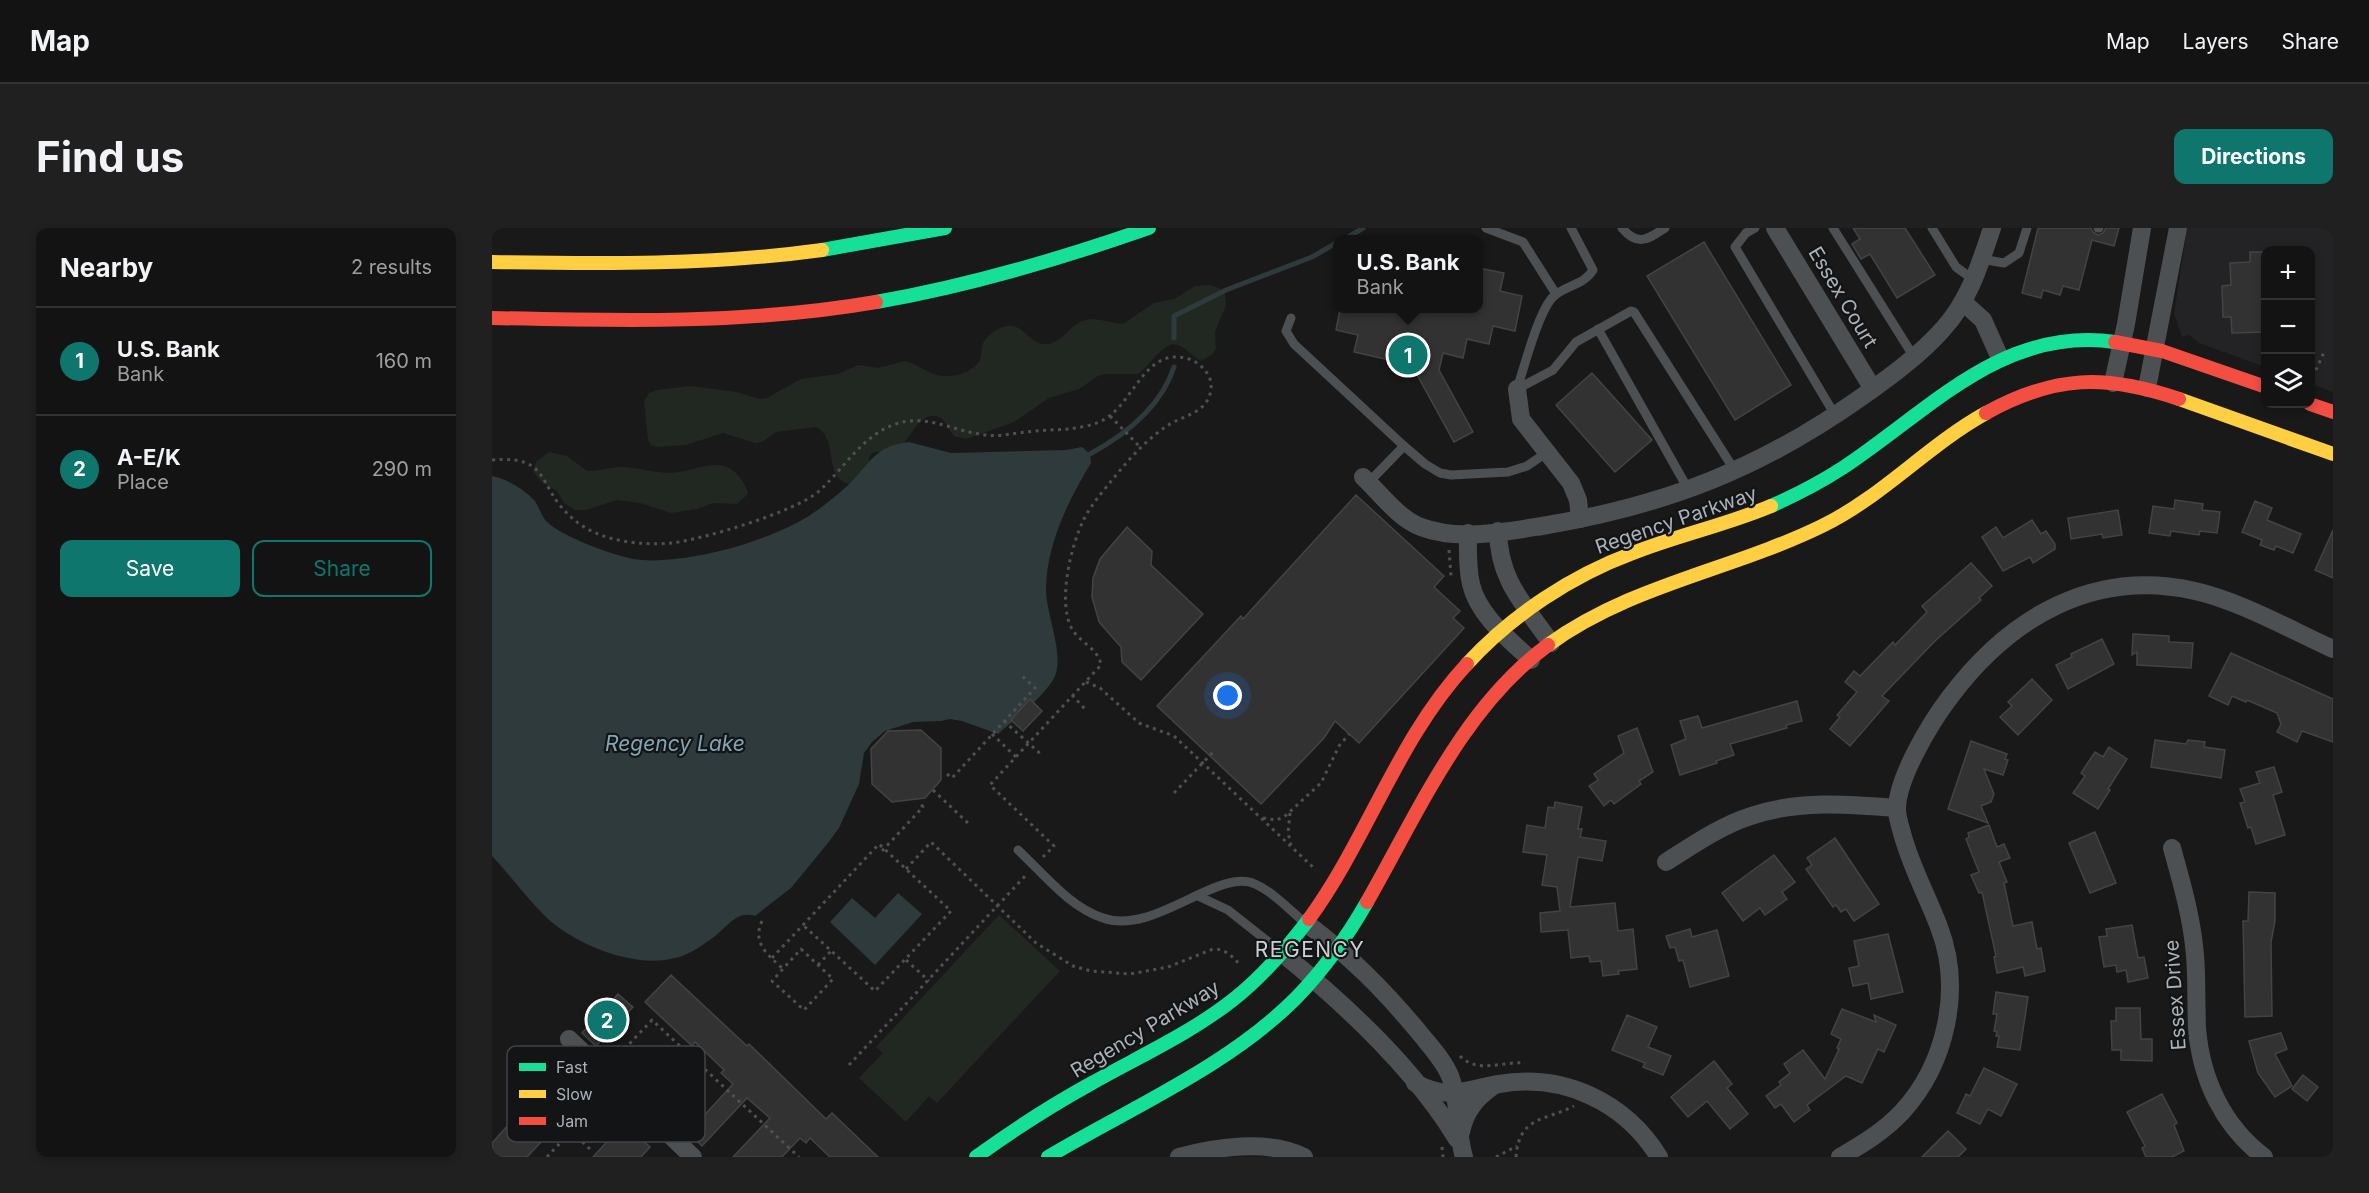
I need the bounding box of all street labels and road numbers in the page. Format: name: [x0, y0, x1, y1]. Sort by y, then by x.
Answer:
street label: Essex Court: [1803, 242, 1883, 352]
street label: Regency Parkway: [1592, 481, 1760, 559]
street label: Essex Drive: [2159, 939, 2191, 1051]
street label: Regency Parkway: [1066, 975, 1224, 1083]

